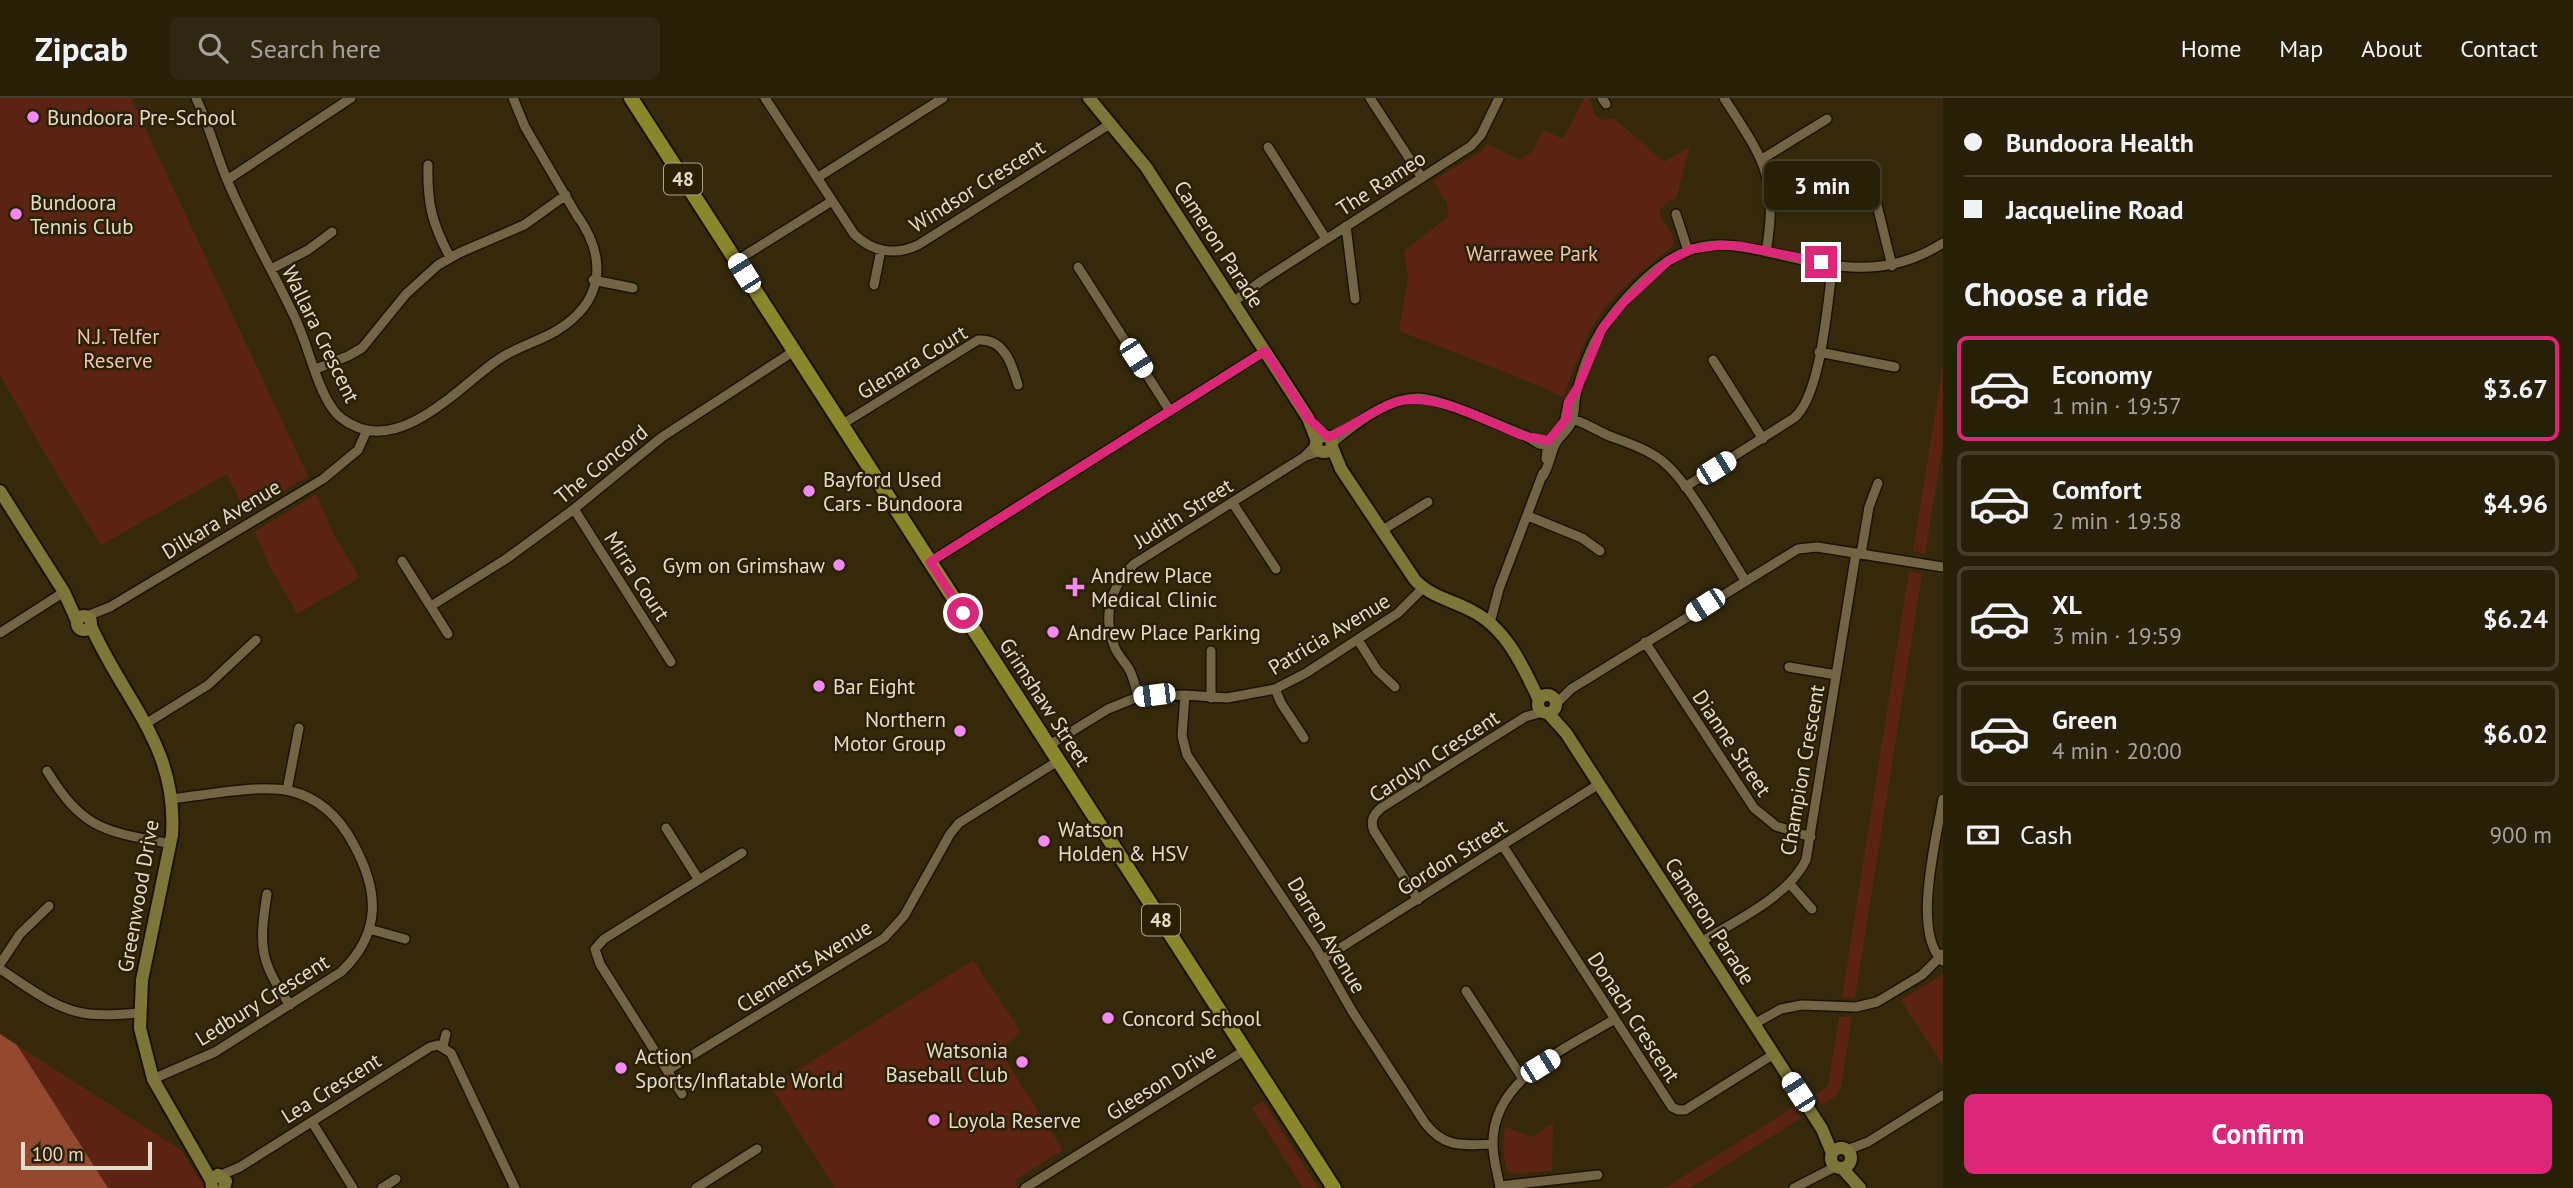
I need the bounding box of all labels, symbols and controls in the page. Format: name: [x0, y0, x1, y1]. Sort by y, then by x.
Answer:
search box: [170, 17, 660, 80]
text: Zipcab: [35, 27, 128, 70]
icon: search: [194, 29, 232, 67]
text: Search here: [250, 32, 381, 65]
text: Home: [2181, 33, 2241, 64]
text: Map: [2279, 33, 2323, 64]
text: About: [2361, 33, 2422, 64]
text: Contact: [2460, 33, 2538, 64]
place label: Bundoora Pre-School: [47, 104, 236, 131]
marker: Bundoora Pre-School: [25, 109, 41, 125]
text: Bundoora Health: [2006, 126, 2194, 159]
street label: Windsor Crescent: [904, 133, 1050, 239]
street label: The Rameo: [1331, 144, 1431, 222]
callout: 3 min: [1763, 160, 1879, 209]
road number: 48: [664, 164, 702, 194]
text: 3 min: [1794, 171, 1850, 200]
street label: Cameron Parade: [1168, 175, 1270, 313]
place label: Bundoora Tennis Club: [30, 189, 133, 240]
text: Jacqueline Road: [2006, 193, 2183, 226]
marker: Bundoora Tennis Club: [8, 206, 24, 222]
park label: Warrawee Park: [1466, 240, 1598, 267]
route end: [1805, 246, 1837, 278]
car: [724, 250, 765, 296]
street label: Wallara Crescent: [276, 261, 366, 407]
text: Choose a ride: [1964, 273, 2149, 315]
street label: Glenara Court: [852, 319, 972, 405]
park label: N.J. Telfer Reserve: [77, 323, 159, 374]
car: [1116, 335, 1157, 381]
icon: car: [1968, 357, 2031, 420]
text: Economy: [2052, 358, 2152, 391]
text: $3.67: [2483, 372, 2548, 405]
text: 1 min · 19:57: [2052, 391, 2182, 420]
street label: The Concord: [549, 418, 653, 510]
car: [1693, 448, 1740, 488]
place label: Bayford Used Cars - Bundoora: [823, 466, 963, 517]
street label: Judith Street: [1127, 472, 1238, 555]
icon: car: [1968, 472, 2031, 535]
street label: Dilkara Avenue: [157, 473, 285, 565]
text: Comfort: [2052, 473, 2142, 506]
marker: Bayford Used Cars - Bundoora: [801, 483, 817, 499]
text: $4.96: [2483, 487, 2548, 520]
text: 2 min · 19:58: [2052, 506, 2182, 535]
street label: Mirra Court: [598, 526, 676, 626]
place label: Gym on Grimshaw: [663, 552, 826, 579]
marker: Gym on Grimshaw: [831, 557, 847, 573]
place label: Andrew Place Medical Clinic: [1091, 562, 1217, 613]
marker: Andrew Place Medical Clinic: [1065, 577, 1085, 597]
car: [1682, 585, 1729, 625]
street label: Patricia Avenue: [1263, 587, 1395, 681]
icon: car: [1968, 587, 2031, 650]
text: XL: [2052, 588, 2082, 621]
route start: [947, 597, 979, 629]
text: $6.24: [2483, 602, 2548, 635]
place label: Andrew Place Parking: [1067, 619, 1261, 646]
text: 3 min · 19:59: [2052, 621, 2182, 650]
marker: Andrew Place Parking: [1045, 624, 1061, 640]
street label: Grimshaw Street: [993, 633, 1097, 771]
place label: Bar Eight: [833, 673, 915, 700]
marker: Bar Eight: [811, 678, 827, 694]
car: [1132, 682, 1177, 708]
street label: Champion Crescent: [1774, 683, 1830, 857]
street label: Dianne Street: [1687, 685, 1777, 801]
icon: car: [1968, 702, 2031, 765]
text: Green: [2052, 703, 2117, 736]
street label: Carolyn Crescent: [1364, 704, 1504, 808]
place label: Northern Motor Group: [833, 706, 946, 757]
text: $6.02: [2483, 717, 2548, 750]
marker: Northern Motor Group: [952, 723, 968, 739]
text: 4 min · 20:00: [2052, 736, 2182, 765]
street label: Gordon Street: [1392, 813, 1512, 901]
place label: Watson Holden & HSV: [1058, 816, 1189, 867]
icon: cash: [1964, 816, 2002, 854]
street label: Greenwood Drive: [111, 818, 165, 974]
text: Cash: [2020, 818, 2072, 851]
text: 900 m: [2490, 820, 2552, 849]
marker: Watson Holden & HSV: [1036, 833, 1052, 849]
street label: Cameron Parade: [1659, 852, 1761, 990]
street label: Darren Avenue: [1282, 872, 1372, 998]
road number: 48: [1142, 904, 1180, 936]
street label: Clements Avenue: [731, 914, 877, 1018]
street label: Donach Crescent: [1582, 947, 1686, 1087]
street label: Ledbury Crescent: [190, 948, 334, 1052]
place label: Concord School: [1122, 1005, 1261, 1032]
marker: Concord School: [1100, 1010, 1116, 1026]
place label: Watsonia Baseball Club: [885, 1037, 1008, 1088]
street label: Gleeson Drive: [1101, 1038, 1221, 1126]
place label: Action Sports/Inflatable World: [635, 1043, 843, 1094]
car: [1517, 1046, 1564, 1086]
street label: Lea Crescent: [276, 1047, 386, 1129]
marker: Watsonia Baseball Club: [1014, 1054, 1030, 1070]
marker: Action Sports/Inflatable World: [613, 1060, 629, 1076]
car: [1778, 1069, 1819, 1115]
button: Confirm: [1964, 1094, 2552, 1174]
place label: Loyola Reserve: [948, 1107, 1081, 1134]
marker: Loyola Reserve: [926, 1112, 942, 1128]
scale bar: [21, 1139, 152, 1171]
text: 100 m: [32, 1142, 84, 1166]

